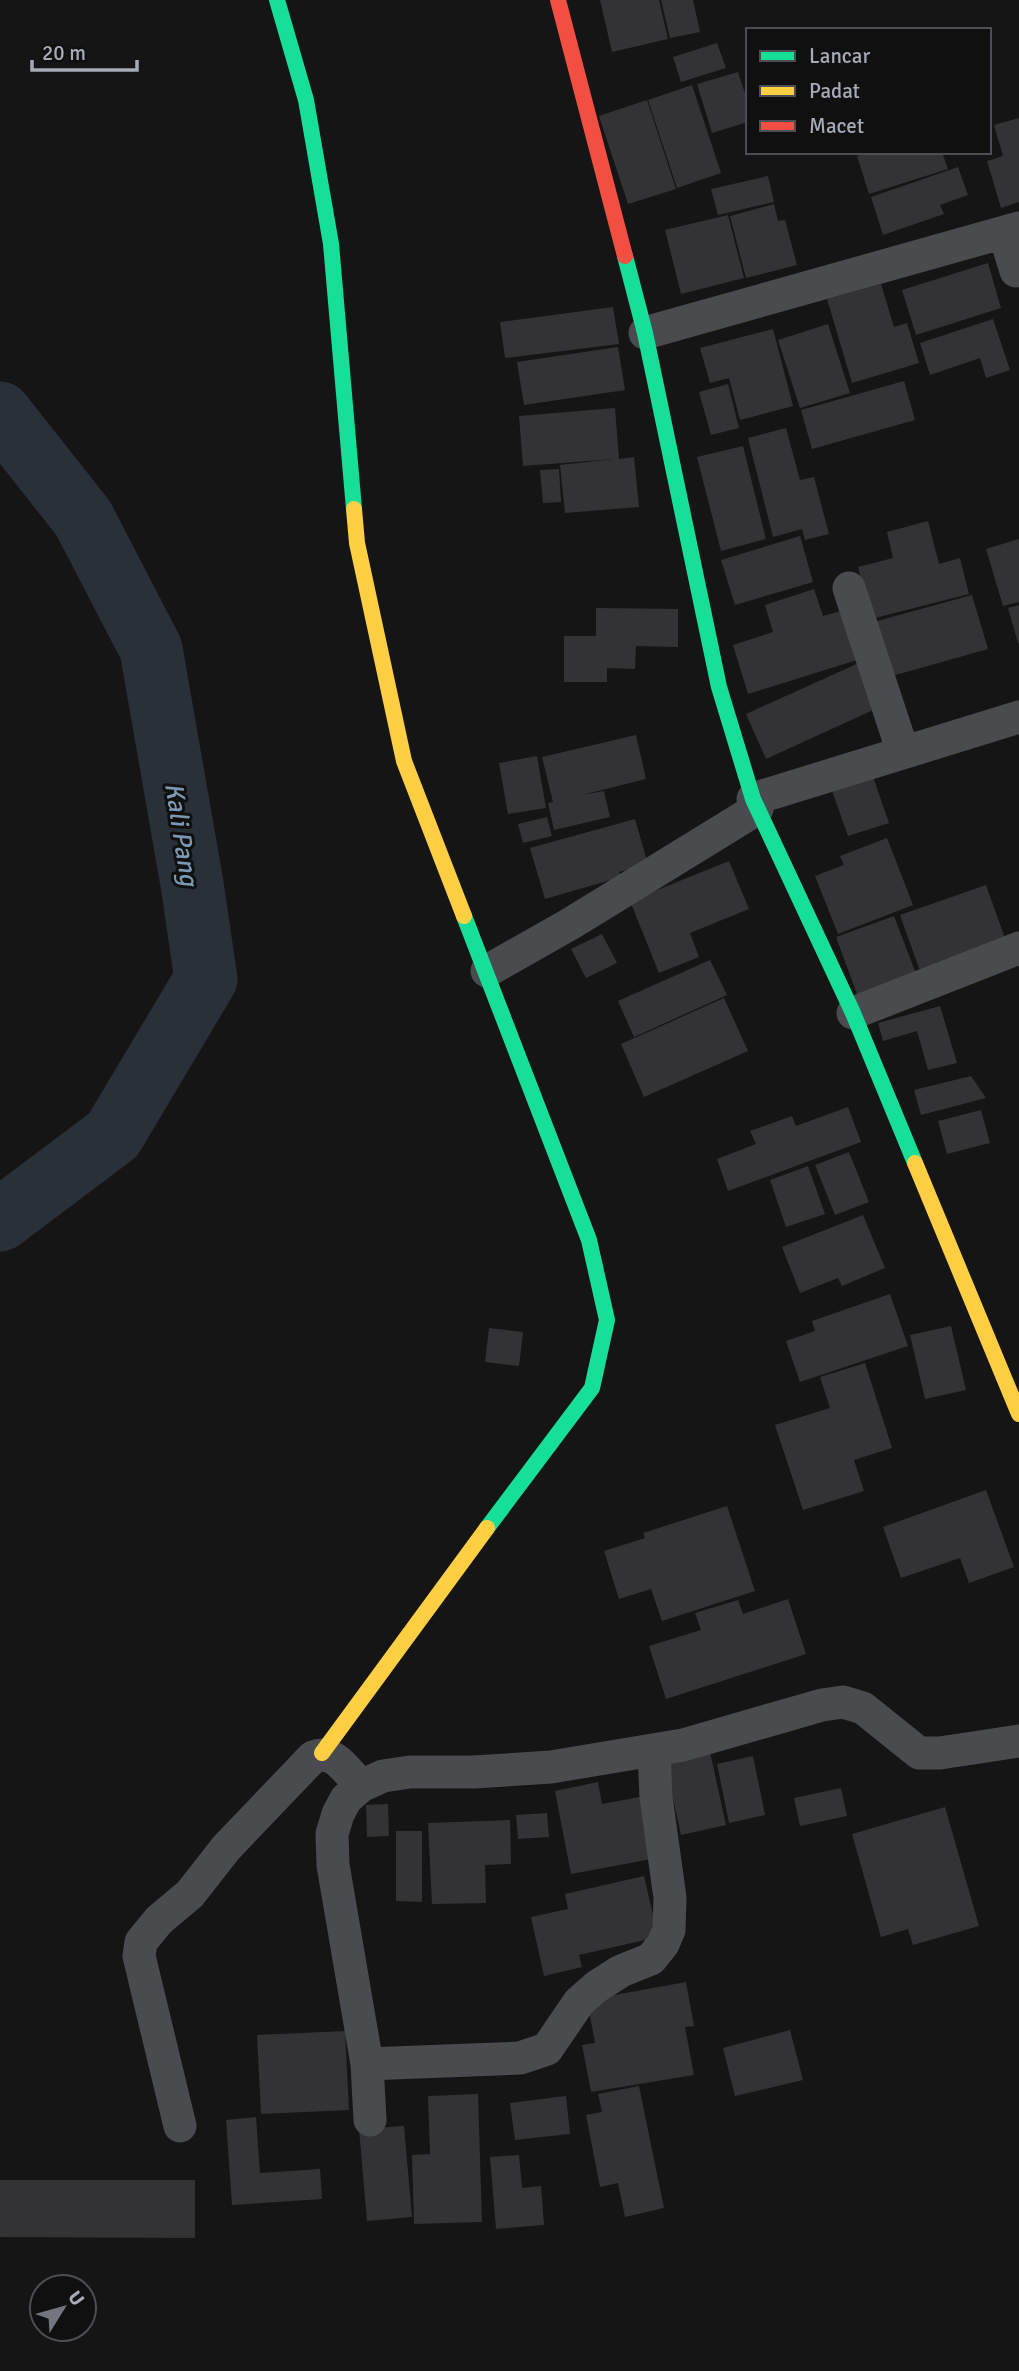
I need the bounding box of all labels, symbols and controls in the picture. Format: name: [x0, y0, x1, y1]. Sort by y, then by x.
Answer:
scale bar: [32, 28, 136, 72]
legend: [746, 28, 991, 154]
text: 20 m: [42, 40, 86, 66]
text: Lancar: [809, 43, 870, 69]
text: Padat: [809, 78, 860, 104]
text: Macet: [809, 113, 864, 139]
water label: Kali Pang: [157, 780, 205, 890]
north arrow: [28, 2273, 98, 2343]
text: U: [62, 2286, 89, 2311]

